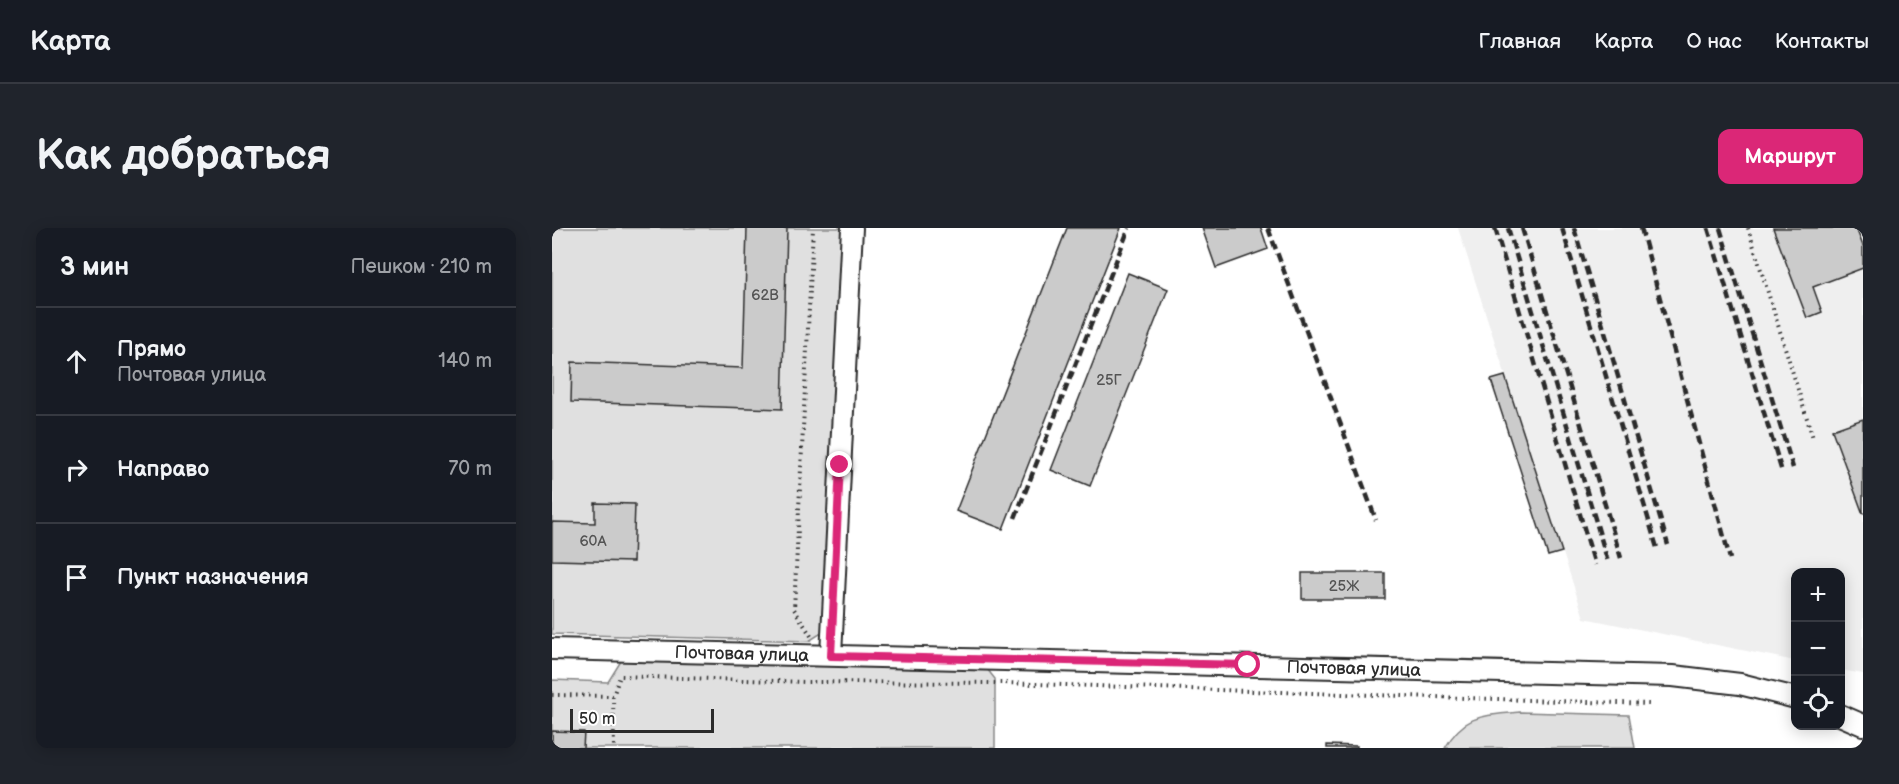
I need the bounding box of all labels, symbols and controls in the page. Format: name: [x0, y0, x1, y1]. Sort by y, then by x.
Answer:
text: Карта: [30, 25, 110, 58]
text: Главная: [1478, 29, 1561, 54]
text: Карта: [1594, 29, 1653, 54]
text: О нас: [1686, 29, 1742, 54]
text: Контакты: [1775, 29, 1869, 54]
button: Маршрут: [1718, 129, 1863, 184]
text: Как добраться: [36, 131, 331, 182]
text: 3 мин: [60, 252, 129, 283]
text: Пешком · 210 m: [351, 255, 492, 279]
house number: 62В: [751, 286, 779, 305]
text: Прямо: [117, 336, 186, 363]
icon: ahead: [60, 345, 93, 378]
text: 140 m: [438, 349, 492, 373]
text: Почтовая улица: [117, 363, 266, 387]
house number: 25Г: [1096, 371, 1123, 390]
route end: [826, 451, 852, 477]
icon: right: [60, 453, 93, 486]
text: Направо: [117, 456, 209, 483]
text: 70 m: [448, 457, 492, 481]
house number: 60А: [579, 532, 607, 551]
icon: arrive: [60, 561, 93, 594]
text: Пункт назначения: [117, 564, 309, 591]
map controls: [1791, 568, 1845, 730]
button: +: [1791, 568, 1845, 622]
house number: 25Ж: [1329, 577, 1359, 596]
button: −: [1791, 622, 1845, 676]
street label: Почтовая улица: [675, 641, 810, 666]
route start: [1234, 651, 1260, 677]
street label: Почтовая улица: [1286, 656, 1422, 680]
button: locate: [1791, 676, 1845, 730]
scale bar: [570, 706, 714, 733]
text: 50 m: [579, 710, 615, 729]

